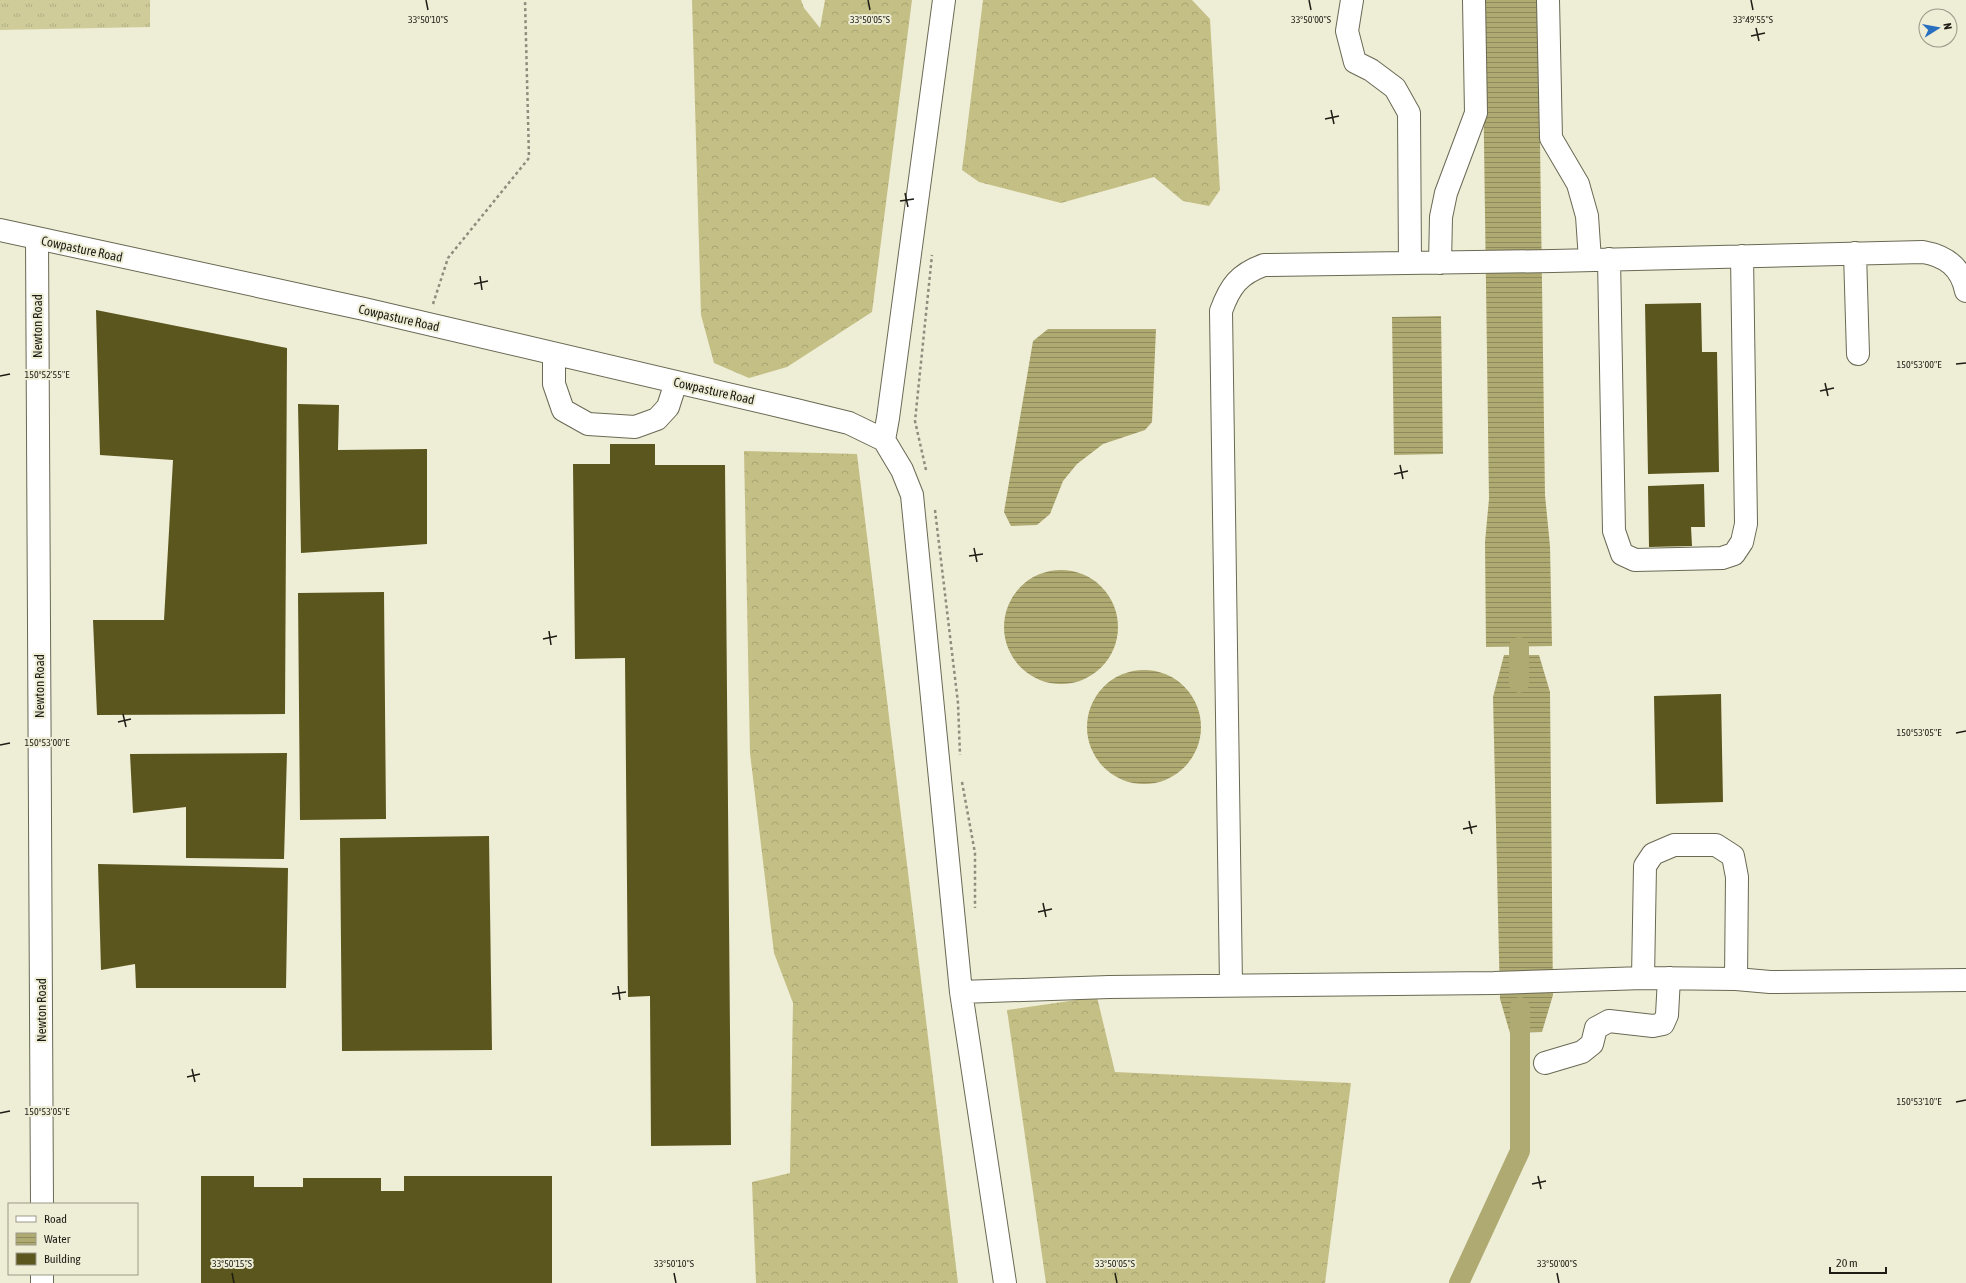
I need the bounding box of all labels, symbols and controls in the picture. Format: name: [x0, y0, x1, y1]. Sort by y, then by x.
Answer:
north arrow: [1918, 8, 1958, 48]
text: 33°50'10"S: [408, 14, 448, 25]
text: 33°50'05"S: [850, 14, 890, 25]
text: 33°50'00"S: [1291, 14, 1331, 25]
text: 33°49'55"S: [1733, 14, 1773, 25]
text: N: [1941, 22, 1954, 30]
street label: Cowpasture Road: [40, 233, 124, 265]
street label: Newton Road: [30, 294, 45, 358]
street label: Cowpasture Road: [357, 301, 441, 335]
text: 150°53'00"E: [1897, 359, 1942, 370]
text: 150°52'55"E: [25, 369, 70, 380]
street label: Cowpasture Road: [672, 374, 756, 408]
street label: Newton Road: [32, 654, 47, 718]
text: 150°53'05"E: [1897, 727, 1942, 738]
text: 150°53'00"E: [25, 737, 70, 748]
street label: Newton Road: [34, 978, 49, 1042]
text: 150°53'10"E: [1897, 1096, 1942, 1107]
text: 150°53'05"E: [25, 1106, 70, 1117]
legend: [8, 1203, 138, 1275]
text: Road: [44, 1212, 67, 1226]
text: Water: [44, 1232, 71, 1246]
scale bar: [1830, 1249, 1886, 1275]
text: Building: [44, 1252, 82, 1266]
text: 20 m: [1836, 1256, 1858, 1270]
text: 33°50'15"S: [212, 1258, 252, 1269]
text: 33°50'10"S: [654, 1258, 694, 1269]
text: 33°50'05"S: [1095, 1258, 1135, 1269]
text: 33°50'00"S: [1537, 1258, 1577, 1269]

